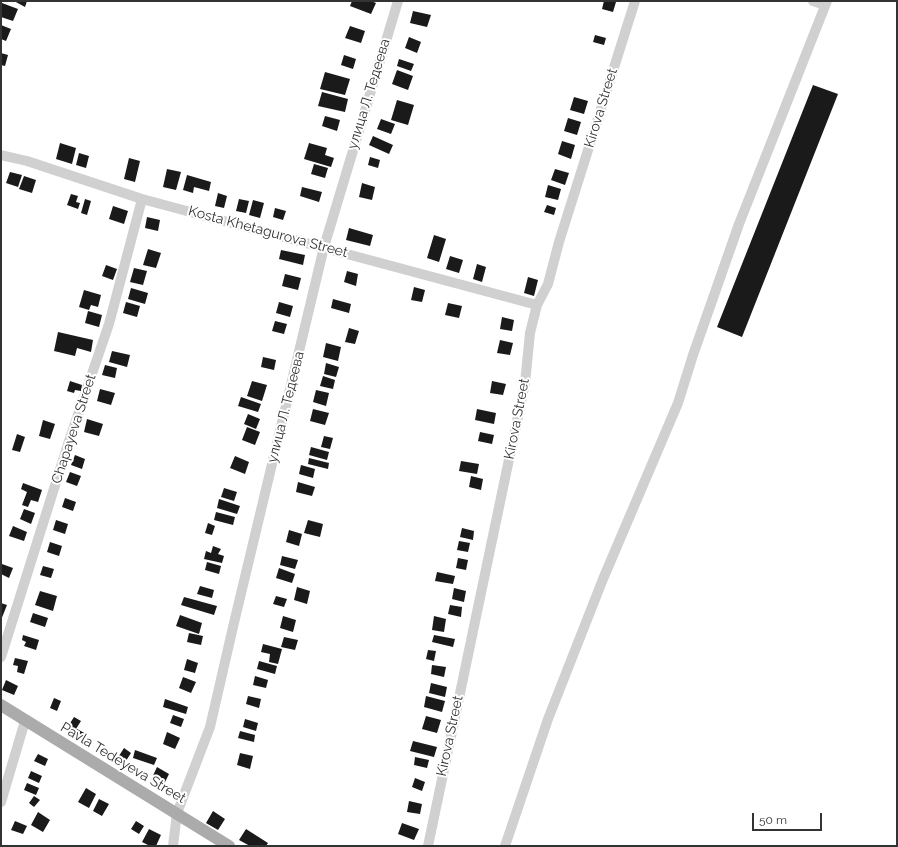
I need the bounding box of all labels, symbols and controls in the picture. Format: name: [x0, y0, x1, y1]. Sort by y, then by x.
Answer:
street label: улица Л. Тедеева: [344, 37, 394, 151]
street label: Kirova Street: [581, 66, 621, 150]
street label: Kosta Khetagurova Street: [187, 203, 349, 261]
street label: улица Л. Тедеева: [264, 349, 308, 465]
street label: Chapayeva Street: [48, 372, 100, 486]
street label: Kirova Street: [501, 377, 533, 461]
street label: Kirova Street: [433, 694, 467, 778]
street label: Pavla Tedeyeva Street: [57, 719, 189, 807]
scale bar: [754, 805, 824, 831]
text: 50 m: [759, 813, 787, 827]

